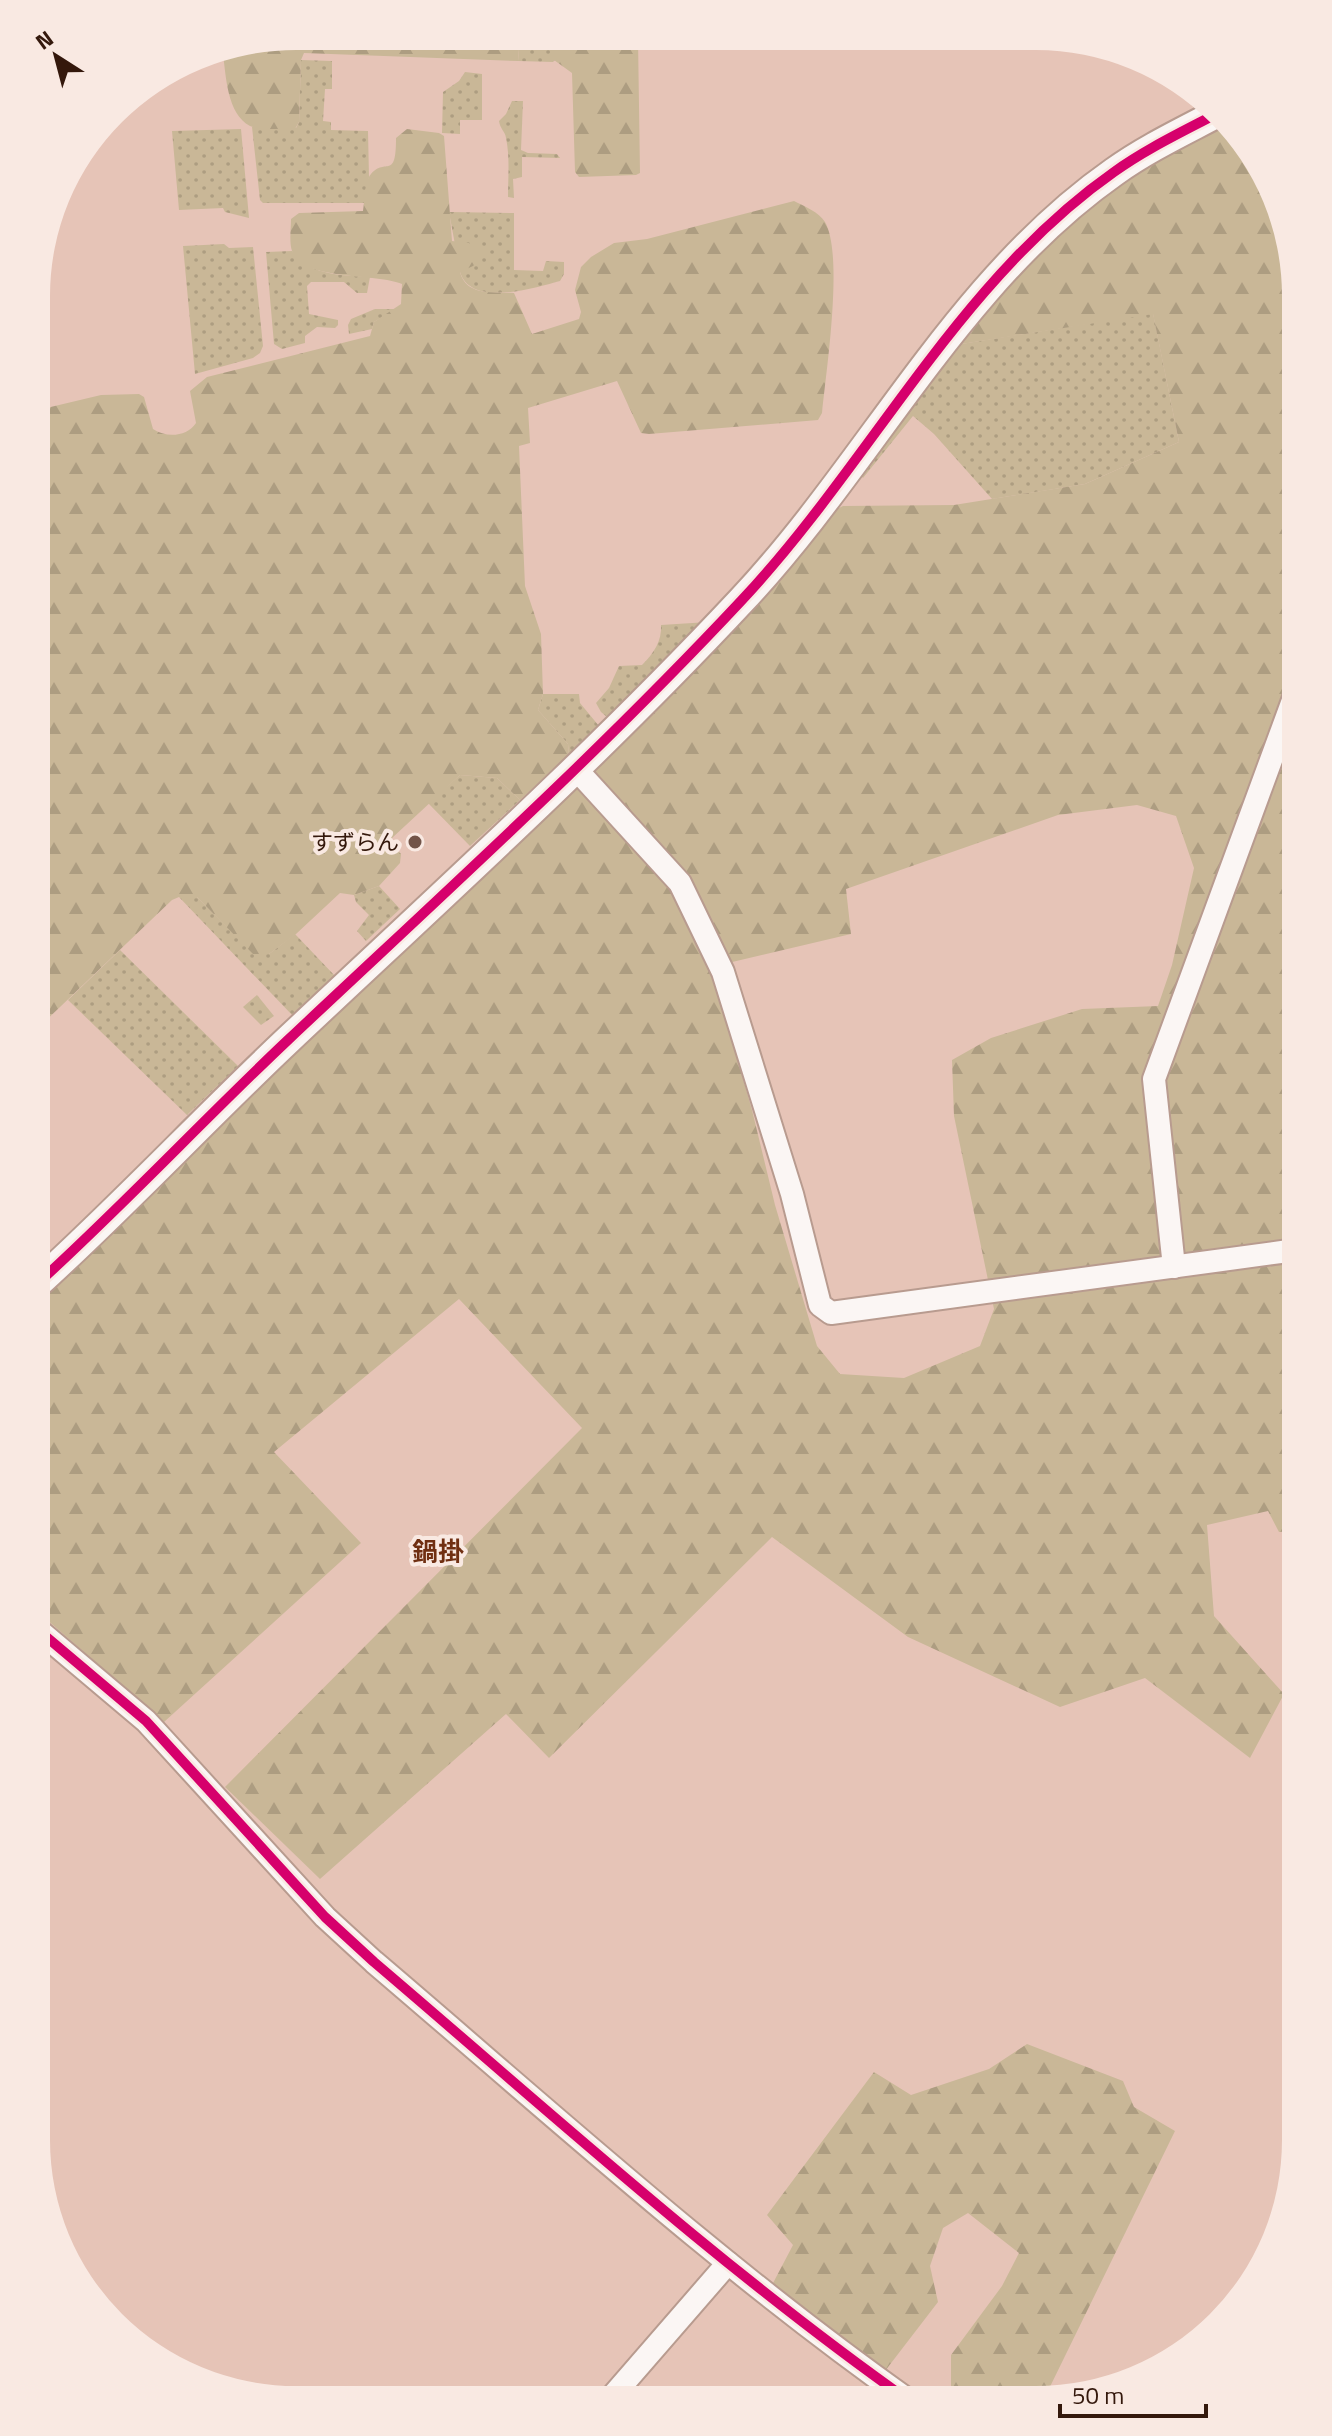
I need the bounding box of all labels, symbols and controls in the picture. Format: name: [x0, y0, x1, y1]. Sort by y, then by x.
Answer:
north arrow: [16, 16, 96, 96]
text: N: [28, 22, 60, 58]
place label: すずらん: [311, 825, 399, 859]
marker: すずらん: [406, 833, 424, 851]
district label: 鍋掛: [412, 1532, 464, 1571]
scale bar: [1060, 2368, 1206, 2418]
text: 50 m: [1072, 2377, 1124, 2413]

